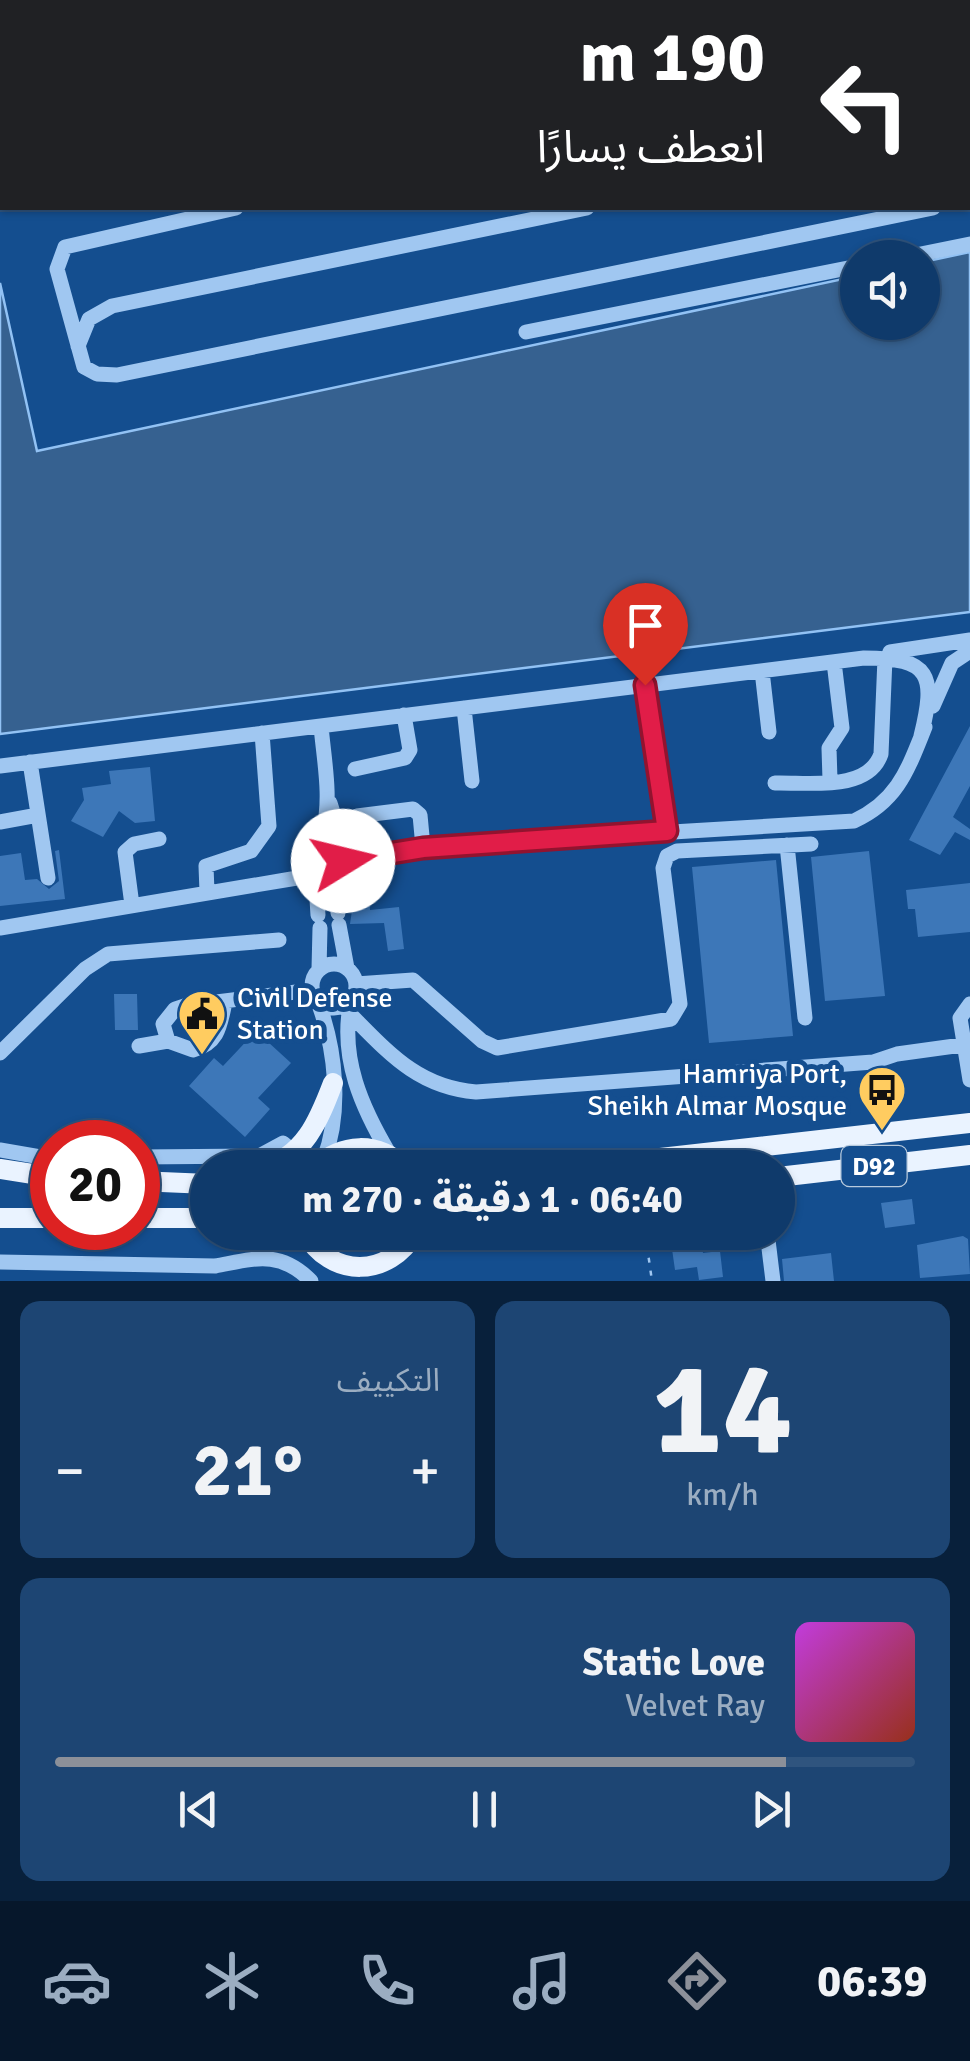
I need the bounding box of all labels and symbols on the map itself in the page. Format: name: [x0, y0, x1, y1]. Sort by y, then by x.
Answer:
pin: [603, 583, 688, 686]
position arrow: [291, 809, 395, 913]
place label: Civil Defense Station: [237, 981, 392, 1047]
public building icon: Civil Defense Station: [176, 988, 228, 1056]
place label: Hamriya Port, Sheikh Almar Mosque: [588, 1057, 847, 1123]
bus stop icon: Hamriya Port, Sheikh Almar Mosque: [856, 1064, 908, 1132]
speed limit sign: 20: [30, 1120, 160, 1250]
road number: D92: [842, 1146, 906, 1186]

